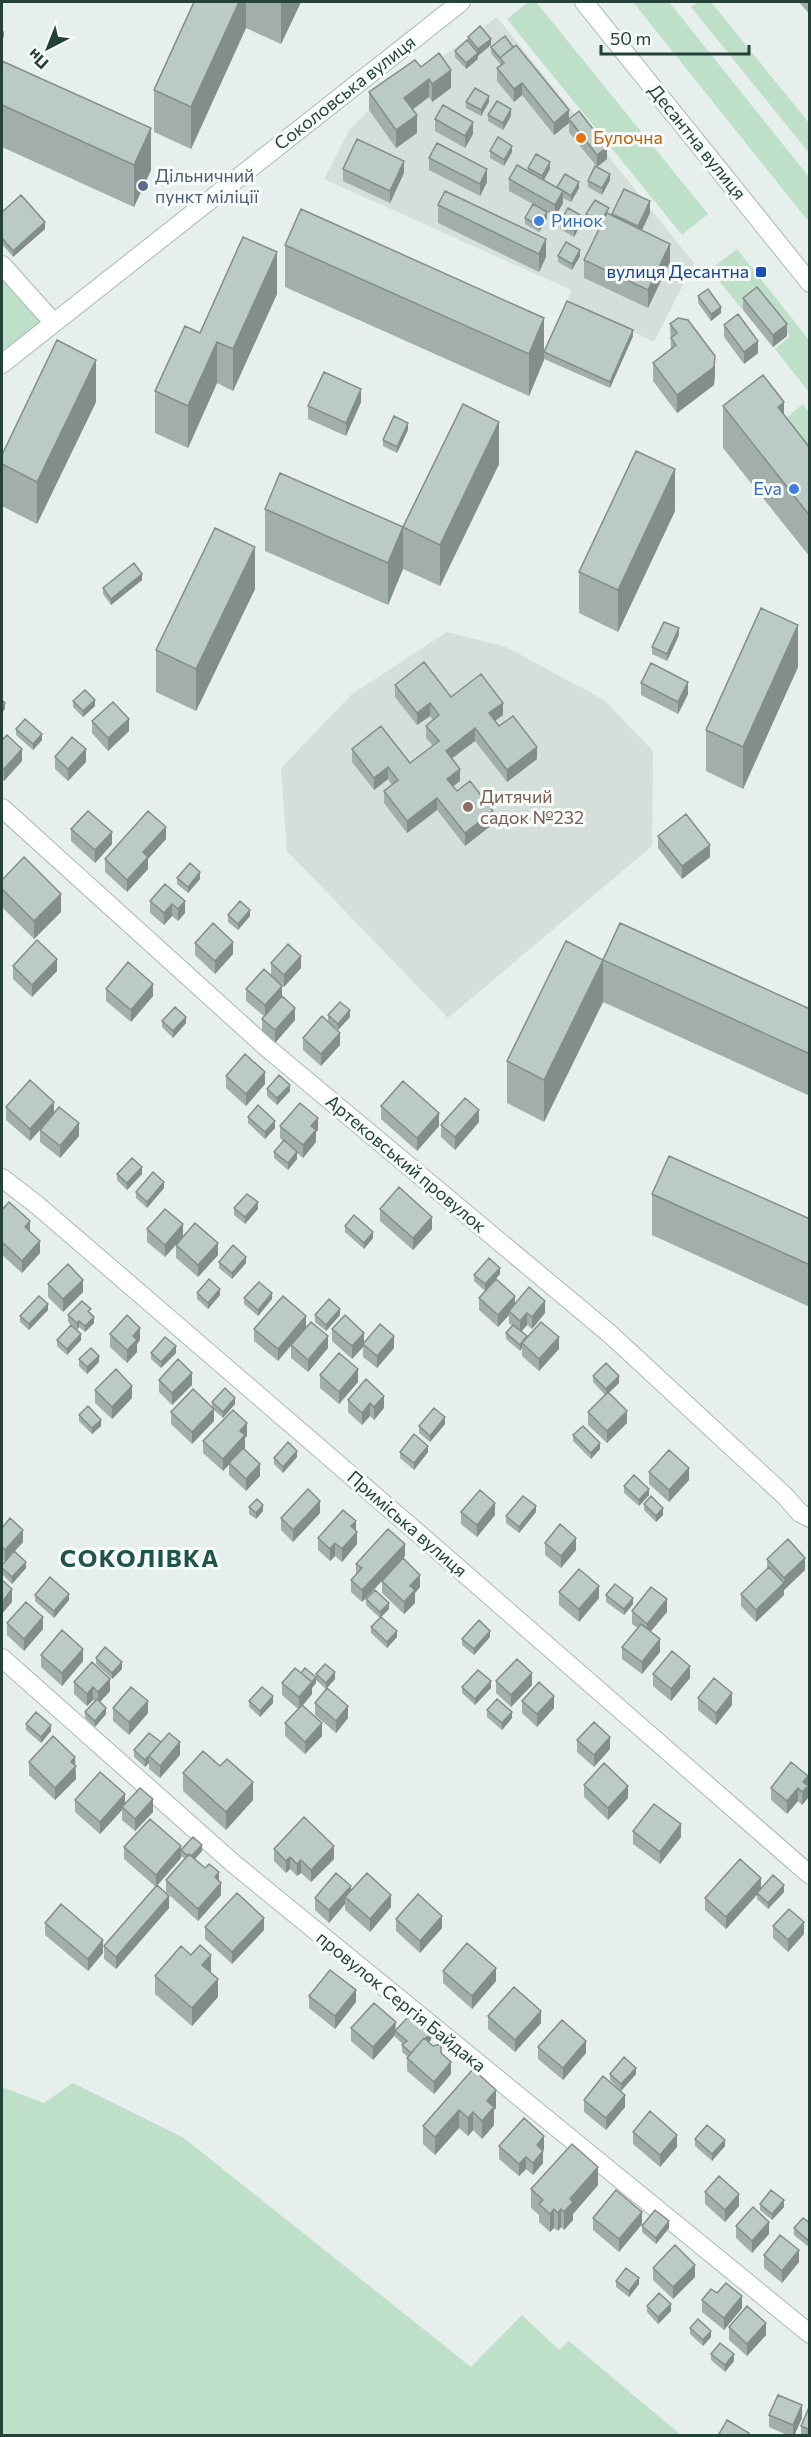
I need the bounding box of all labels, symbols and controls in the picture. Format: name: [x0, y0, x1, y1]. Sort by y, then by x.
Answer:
north arrow: [18, 18, 78, 78]
scale bar: [601, 18, 750, 56]
text: 50 m: [610, 27, 651, 49]
street label: Соколовська вулиця: [269, 30, 419, 154]
text: Пн: [23, 45, 52, 74]
street label: Десантна вулиця: [644, 79, 751, 204]
place label: Булочна: [593, 126, 663, 148]
marker: Булочна: [574, 131, 588, 145]
place label: Дільничний пункт міліції: [155, 164, 259, 207]
marker: Дільничний пункт міліції: [136, 179, 150, 193]
place label: Ринок: [551, 209, 604, 231]
marker: Ринок: [532, 214, 546, 228]
place label: вулиця Десантна: [607, 260, 749, 282]
marker: вулиця Десантна: [754, 265, 768, 279]
place label: Eva: [753, 477, 782, 499]
marker: Eva: [787, 482, 801, 496]
place label: Дитячий садок №232: [480, 785, 584, 828]
marker: Дитячий садок №232: [461, 800, 475, 814]
street label: Артековський провулок: [322, 1090, 492, 1237]
street label: Приміська вулиця: [343, 1465, 472, 1581]
district label: СОКОЛІВКА: [60, 1543, 220, 1572]
street label: провулок Сергія Байдака: [313, 1926, 491, 2076]

